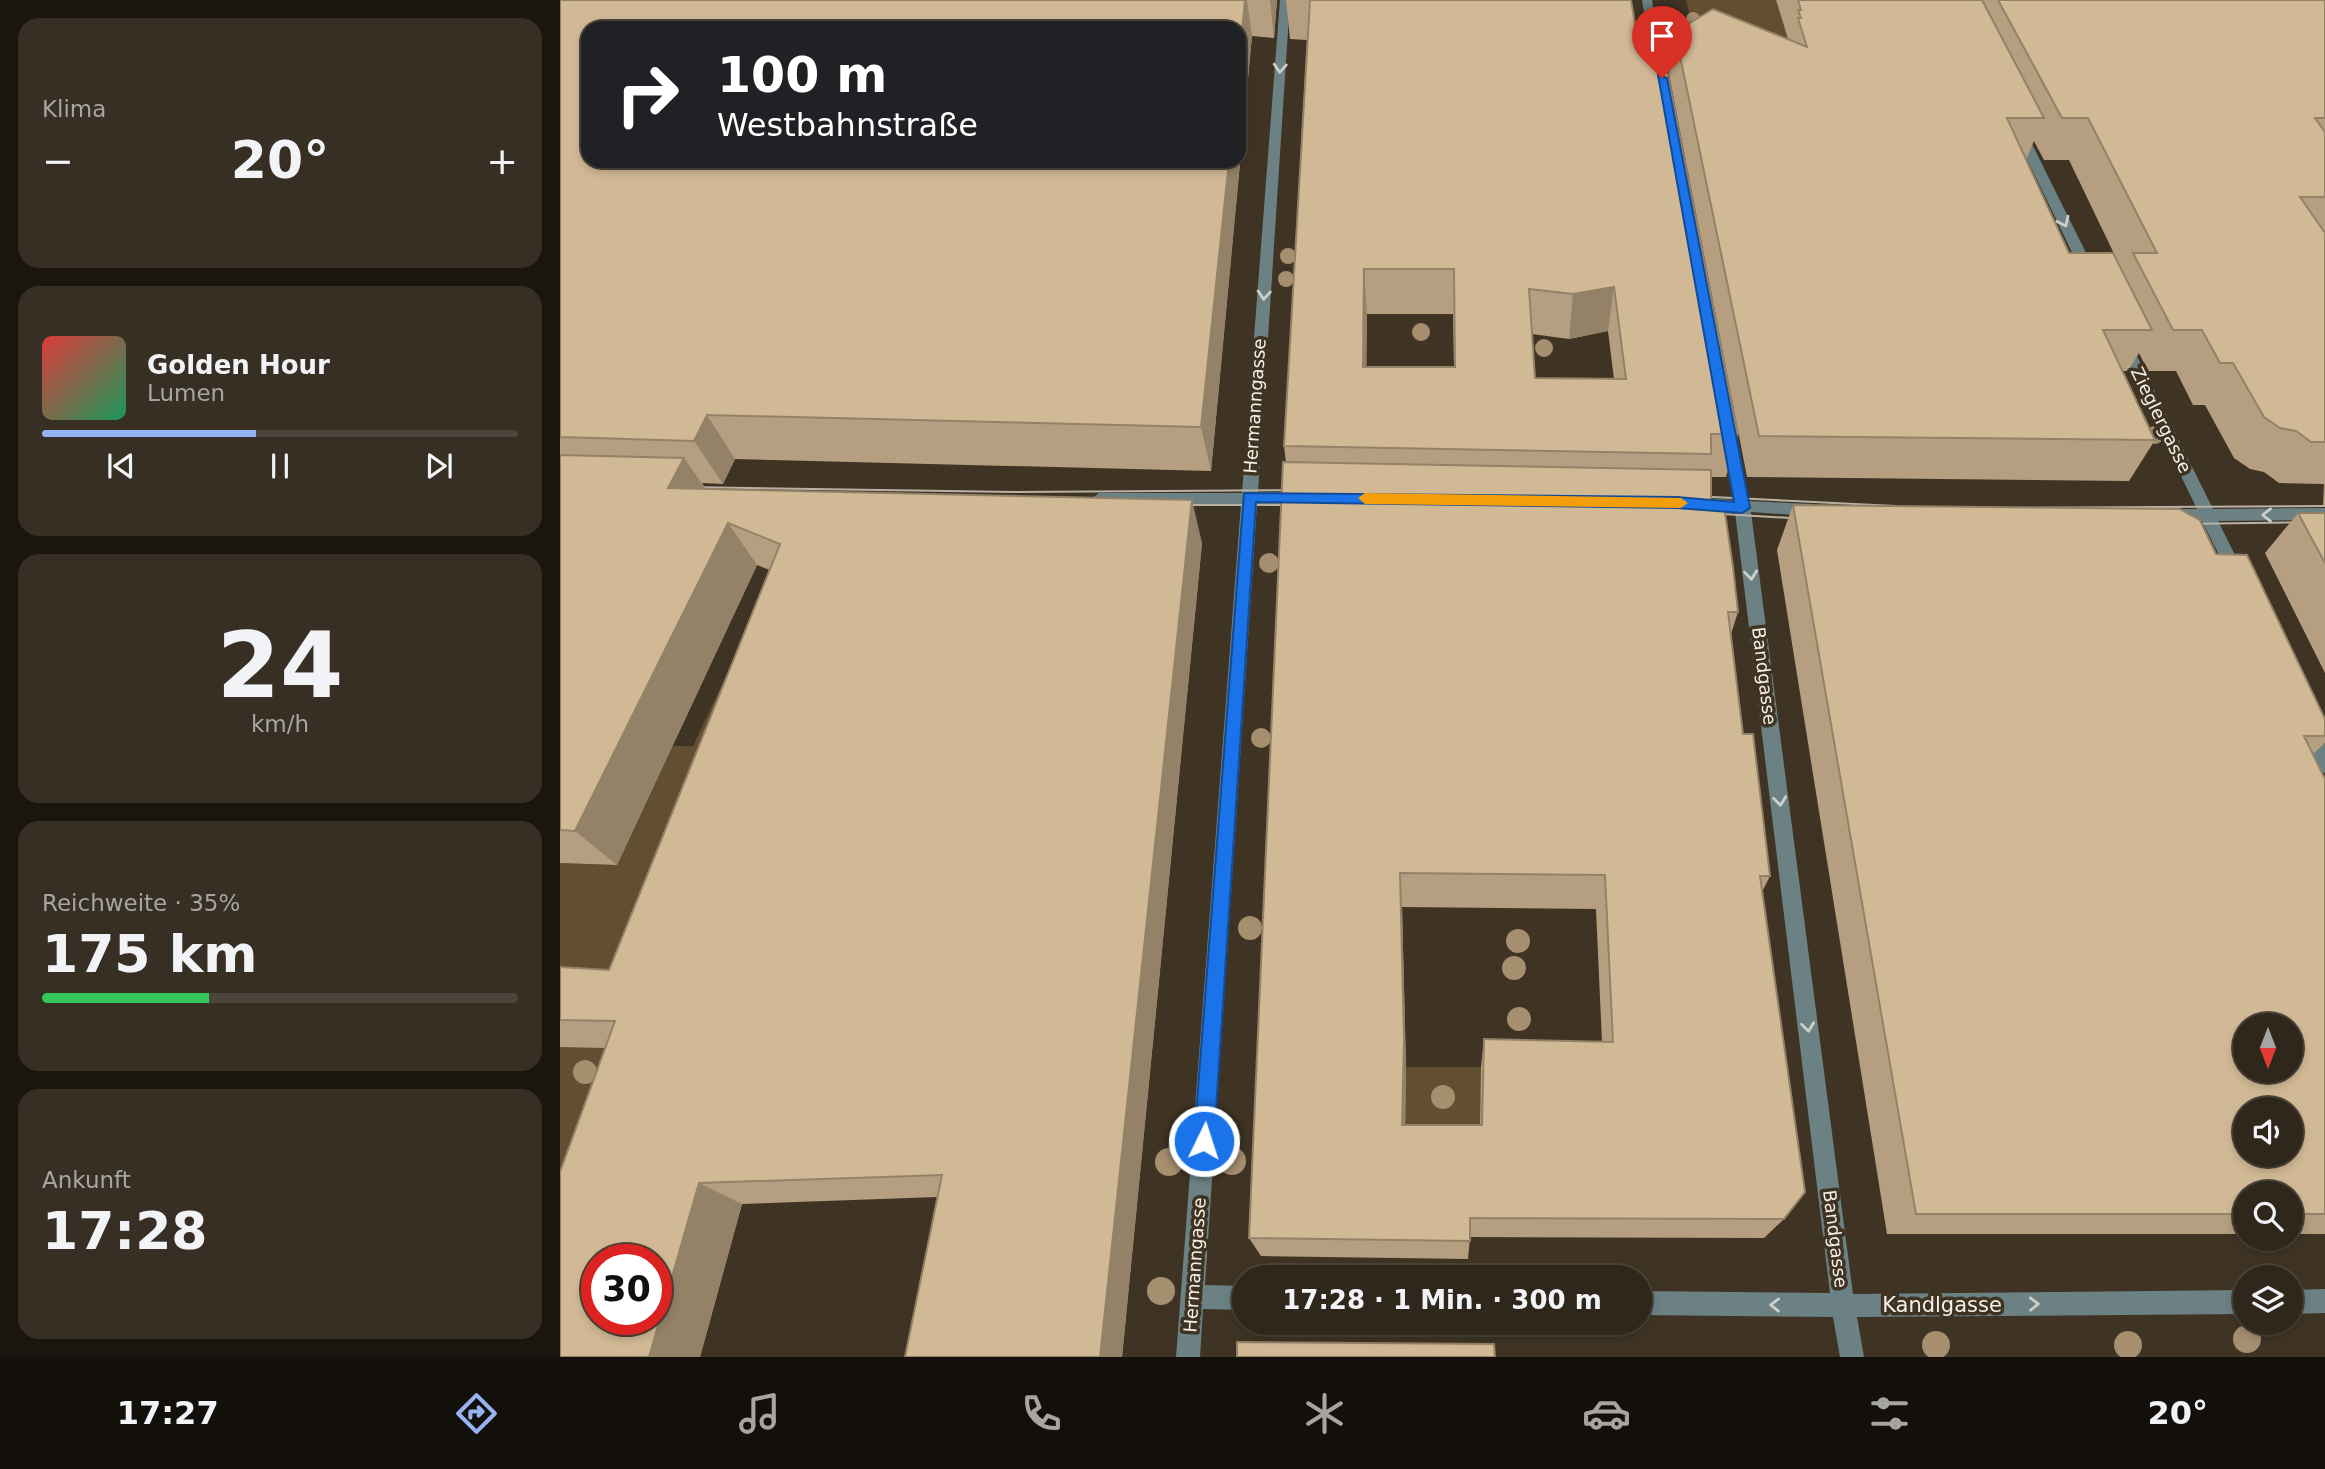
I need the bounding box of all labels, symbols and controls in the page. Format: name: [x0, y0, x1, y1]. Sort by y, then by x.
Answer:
pin: [1632, 6, 1692, 78]
icon: arrive: [1643, 17, 1681, 55]
text: 100 m: [717, 47, 887, 104]
icon: right: [602, 49, 693, 140]
one-way arrow: [1273, 63, 1288, 74]
text: Klima: [42, 96, 106, 122]
text: Westbahnstraße: [717, 106, 978, 144]
text: 20°: [231, 130, 329, 190]
text: −: [42, 139, 74, 183]
text: +: [486, 139, 518, 183]
one-way arrow: [2056, 215, 2070, 227]
one-way arrow: [1257, 290, 1272, 301]
street label: Hermanngasse: [1239, 338, 1270, 474]
text: Golden Hour: [147, 350, 330, 380]
street label: Zieglergasse: [2127, 363, 2196, 476]
text: Lumen: [147, 380, 225, 406]
icon: previous: [102, 447, 140, 485]
icon: pause: [261, 447, 299, 485]
icon: next: [420, 447, 458, 485]
one-way arrow: [2261, 507, 2271, 523]
one-way arrow: [1744, 569, 1759, 581]
text: 24: [217, 613, 343, 718]
street label: Bandgasse: [1748, 626, 1781, 726]
text: km/h: [251, 711, 309, 737]
one-way arrow: [1772, 795, 1787, 807]
text: Reichweite · 35%: [42, 890, 240, 916]
text: 175 km: [42, 924, 257, 984]
north arrow: [2233, 1013, 2303, 1083]
map controls: [2233, 1013, 2303, 1335]
one-way arrow: [1800, 1021, 1815, 1033]
button: sound: [2233, 1097, 2303, 1167]
position arrow: [1167, 1104, 1241, 1178]
text: Ankunft: [42, 1167, 131, 1193]
button: search: [2233, 1181, 2303, 1251]
street label: Bandgasse: [1819, 1189, 1852, 1289]
street label: Hermanngasse: [1179, 1197, 1210, 1333]
text: 17:28: [42, 1201, 208, 1261]
speed limit sign: 30: [581, 1244, 672, 1335]
button: layers: [2233, 1265, 2303, 1335]
text: 17:28 · 1 Min. · 300 m: [1282, 1285, 1602, 1315]
street label: Kandlgasse: [1882, 1293, 2002, 1317]
one-way arrow: [2029, 1296, 2040, 1312]
one-way arrow: [1769, 1297, 1780, 1313]
icon: directions: [452, 1389, 501, 1438]
icon: music: [735, 1389, 784, 1438]
icon: phone: [1017, 1389, 1066, 1438]
icon: climate: [1300, 1389, 1349, 1438]
icon: car: [1582, 1389, 1631, 1438]
icon: filters: [1865, 1389, 1914, 1438]
text: 17:27: [117, 1394, 219, 1432]
text: 20°: [2148, 1394, 2208, 1432]

